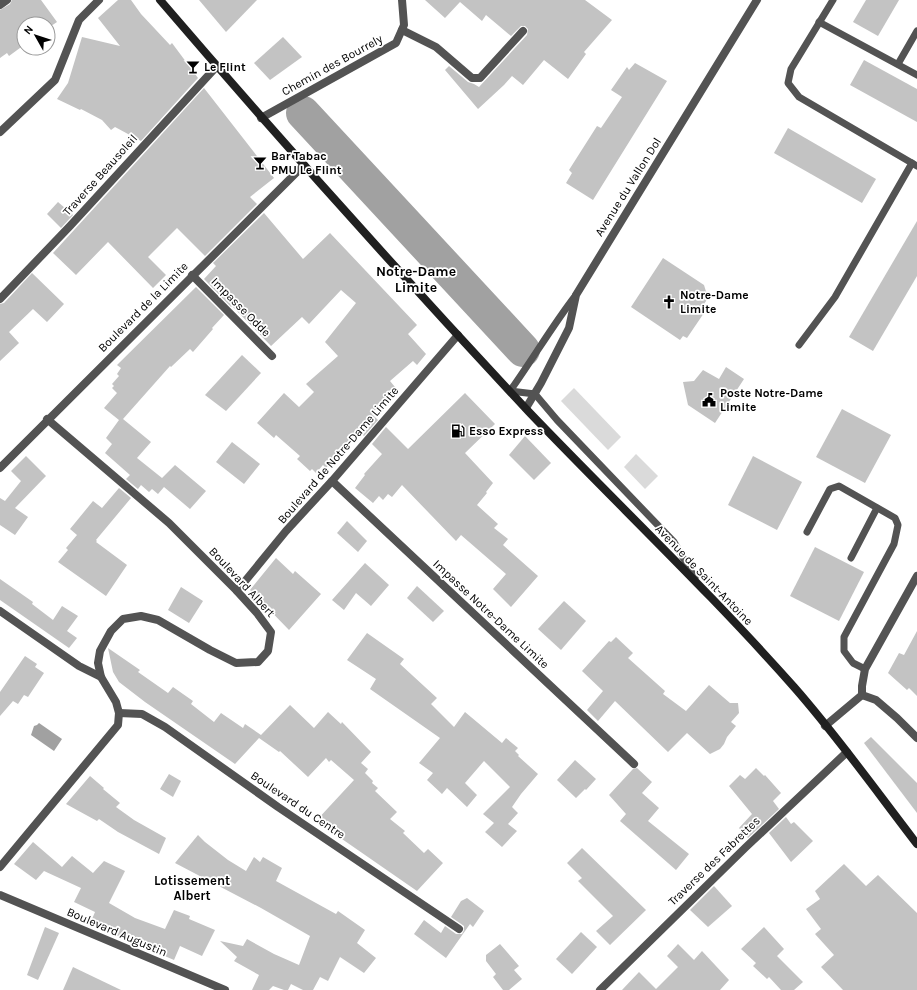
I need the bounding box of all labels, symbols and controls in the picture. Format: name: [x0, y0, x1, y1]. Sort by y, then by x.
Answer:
north arrow: [16, 16, 56, 56]
text: N: [21, 23, 36, 37]
street label: Chemin des Bourrely: [279, 31, 385, 99]
bar icon: Le Flint: [185, 59, 201, 75]
place label: Le Flint: [204, 60, 246, 74]
street label: Traverse Beausoleil: [60, 131, 140, 219]
street label: Avenue du Vallon Dol: [592, 135, 664, 239]
place label: Bar Tabac PMU Le Flint: [271, 149, 342, 177]
bar icon: Bar Tabac PMU Le Flint: [252, 155, 268, 171]
street label: Boulevard de la Limite: [95, 259, 191, 355]
district label: Notre-Dame Limite: [376, 263, 456, 296]
street label: Impasse Odde: [208, 274, 274, 340]
place label: Notre-Dame Limite: [680, 288, 749, 316]
church icon: Notre-Dame Limite: [661, 294, 677, 310]
street label: Boulevard de Notre-Dame Limite: [275, 384, 401, 526]
place label: Poste Notre-Dame Limite: [720, 386, 823, 414]
public building icon: Poste Notre-Dame Limite: [701, 392, 717, 408]
fuel station icon: Esso Express: [450, 423, 466, 439]
place label: Esso Express: [469, 424, 543, 438]
street label: Avenue de Saint-Antoine: [652, 522, 756, 628]
street label: Boulevard Albert: [206, 544, 278, 620]
street label: Impasse Notre-Dame Limite: [430, 557, 552, 671]
street label: Boulevard du Centre: [248, 768, 348, 842]
street label: Traverse des Fabrettes: [665, 814, 763, 908]
district label: Lotissement Albert: [154, 873, 230, 903]
street label: Boulevard Augustin: [65, 905, 169, 959]

